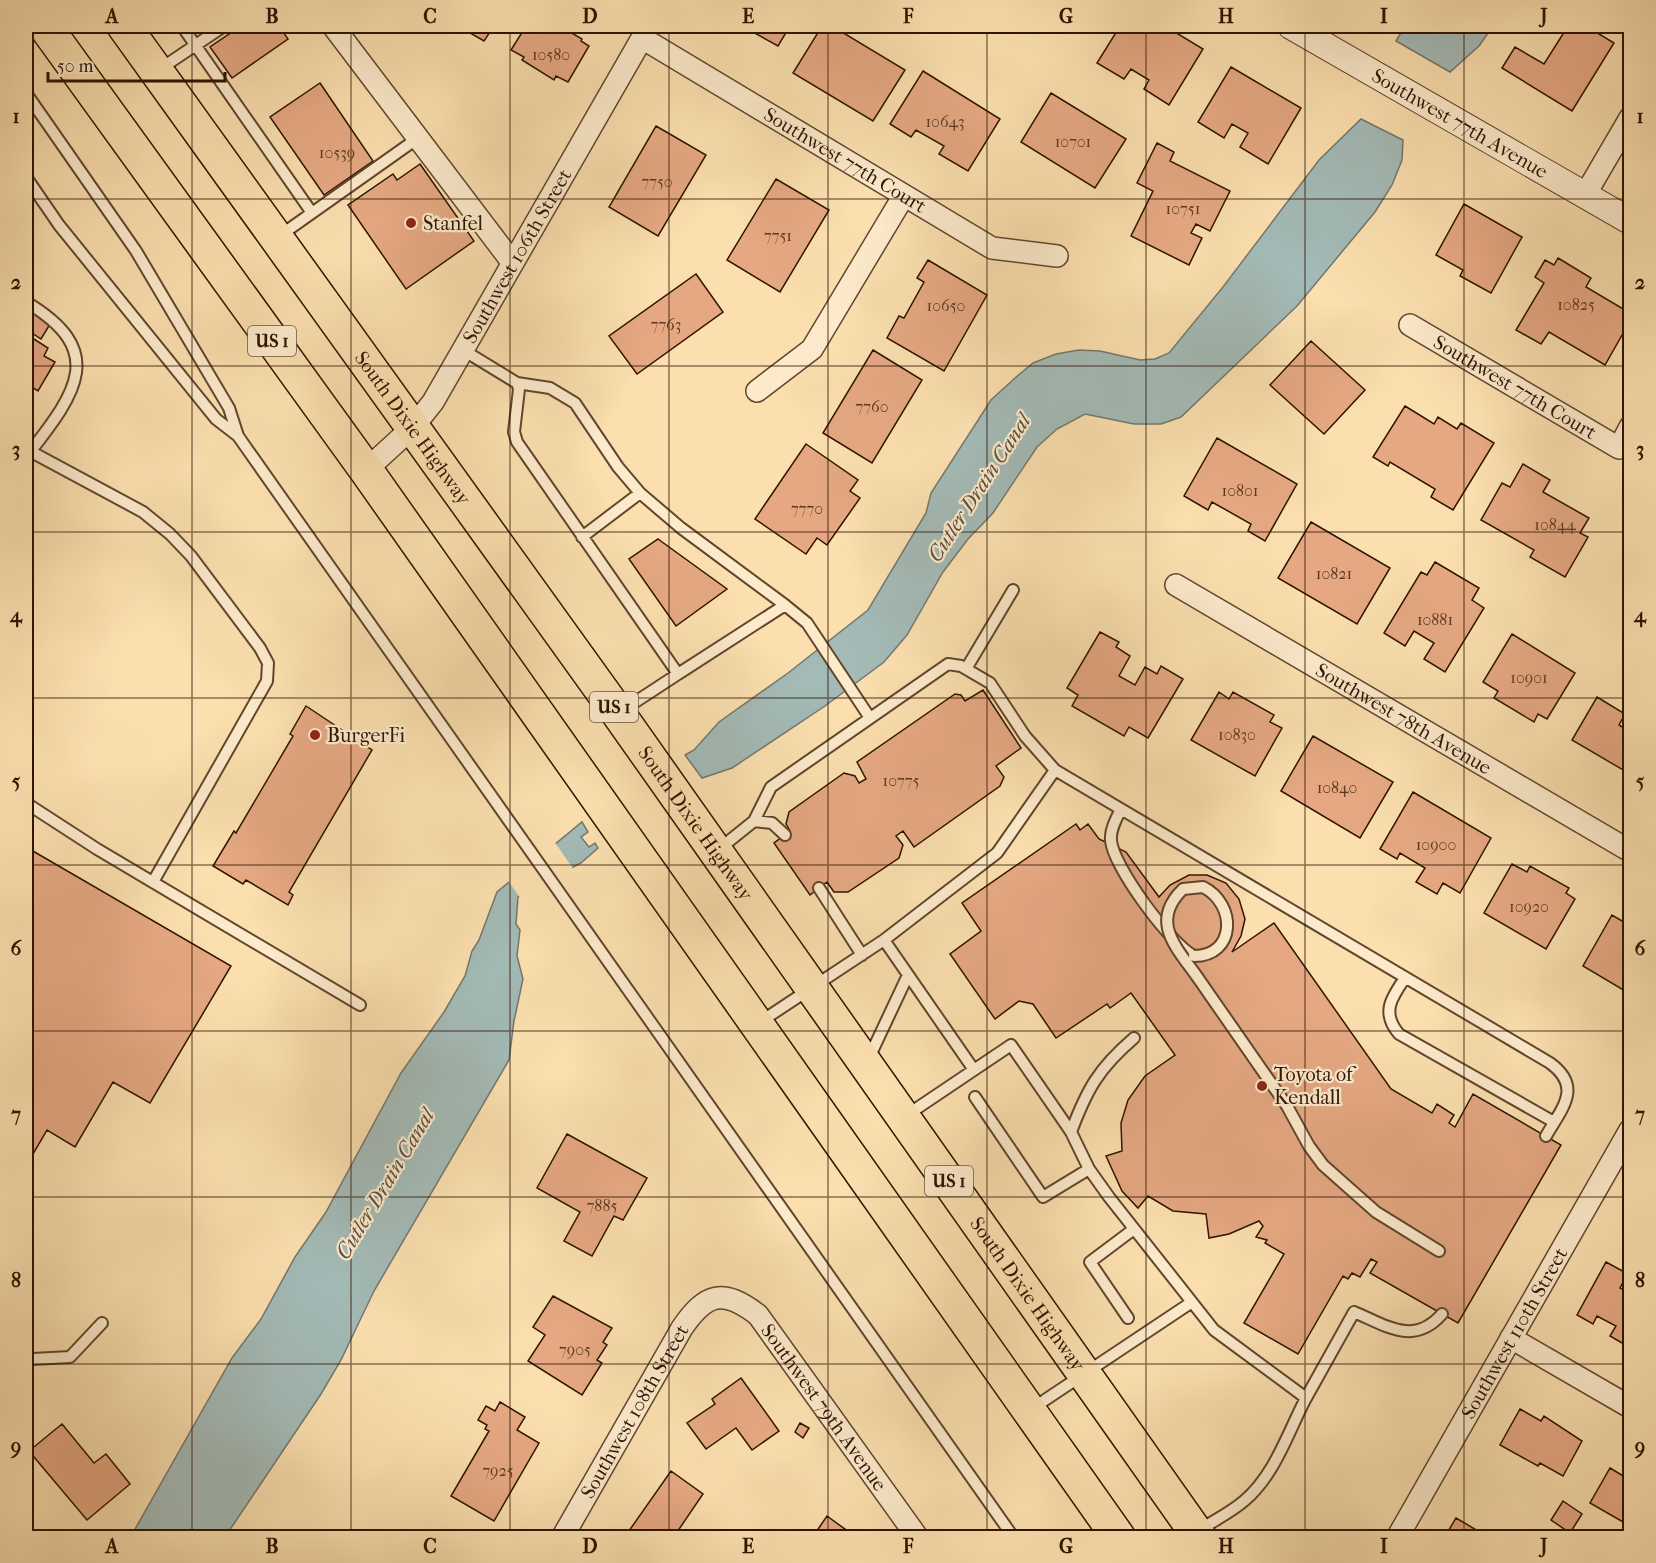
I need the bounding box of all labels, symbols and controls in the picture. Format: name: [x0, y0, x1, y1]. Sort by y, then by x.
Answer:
text: A: [104, 5, 120, 28]
text: B: [265, 5, 279, 28]
text: C: [423, 5, 437, 28]
text: D: [582, 5, 598, 28]
text: E: [742, 5, 754, 28]
text: F: [902, 5, 914, 28]
text: G: [1059, 5, 1073, 28]
text: H: [1218, 5, 1234, 28]
text: I: [1380, 5, 1388, 28]
text: J: [1538, 5, 1548, 28]
scale bar: [48, 45, 225, 83]
house number: 10580: [532, 45, 570, 64]
text: 50 m: [57, 56, 94, 77]
street label: Southwest 77th Avenue: [1368, 64, 1552, 183]
street label: Southwest 77th Court: [760, 102, 931, 217]
text: 1: [12, 105, 20, 128]
text: 1: [1636, 105, 1644, 128]
house number: 10643: [925, 112, 965, 131]
house number: 10701: [1055, 132, 1091, 151]
house number: 10539: [319, 143, 355, 162]
street label: Southwest 106th Street: [458, 165, 576, 347]
house number: 7750: [641, 172, 673, 191]
house number: 10751: [1166, 199, 1200, 218]
place label: Stanfel: [423, 212, 483, 235]
marker: Stanfel: [404, 216, 418, 230]
house number: 7751: [764, 226, 792, 245]
text: 2: [11, 271, 21, 294]
text: 2: [1635, 271, 1645, 294]
house number: 10825: [1557, 295, 1595, 314]
house number: 10650: [927, 296, 965, 315]
house number: 7763: [651, 315, 681, 334]
road number: US 1: [248, 326, 296, 356]
street label: Southwest 77th Court: [1429, 330, 1601, 444]
street label: South Dixie Highway: [350, 347, 477, 510]
house number: 7760: [856, 397, 888, 416]
water label: Cutler Drain Canal: [923, 408, 1037, 566]
text: 3: [12, 438, 20, 461]
text: 3: [1636, 438, 1644, 461]
house number: 10801: [1222, 481, 1258, 500]
house number: 7770: [791, 499, 823, 518]
house number: 10844: [1534, 515, 1576, 534]
house number: 10821: [1316, 564, 1352, 583]
text: 4: [9, 604, 23, 628]
text: 4: [1633, 604, 1647, 628]
house number: 10881: [1417, 610, 1453, 629]
street label: Southwest 78th Avenue: [1312, 658, 1496, 779]
house number: 10901: [1510, 668, 1548, 687]
road number: US 1: [590, 692, 638, 722]
place label: BurgerFi: [327, 724, 405, 747]
house number: 10830: [1218, 725, 1256, 744]
marker: BurgerFi: [308, 728, 322, 742]
street label: South Dixie Highway: [633, 742, 759, 906]
text: 5: [12, 770, 21, 793]
text: 5: [1636, 770, 1645, 793]
house number: 10775: [883, 771, 919, 790]
house number: 10840: [1317, 778, 1357, 797]
house number: 10900: [1416, 835, 1456, 854]
house number: 10920: [1509, 897, 1549, 916]
text: 6: [11, 937, 23, 960]
text: 6: [1635, 937, 1647, 960]
place label: Toyota of Kendall: [1274, 1063, 1357, 1109]
marker: Toyota of Kendall: [1255, 1079, 1269, 1093]
water label: Cutler Drain Canal: [331, 1102, 441, 1263]
text: 7: [10, 1103, 21, 1126]
text: 7: [1634, 1103, 1645, 1126]
road number: US 1: [925, 1166, 973, 1196]
house number: 7885: [587, 1196, 617, 1215]
street label: South Dixie Highway: [966, 1212, 1091, 1376]
street label: Southwest 110th Street: [1456, 1243, 1572, 1423]
text: 8: [11, 1269, 21, 1292]
text: 8: [1635, 1269, 1645, 1292]
street label: Southwest 79th Avenue: [756, 1319, 892, 1495]
street label: Southwest 108th Street: [576, 1320, 693, 1502]
house number: 7905: [559, 1340, 591, 1359]
text: 9: [10, 1436, 21, 1459]
text: 9: [1634, 1436, 1645, 1459]
house number: 7925: [482, 1461, 514, 1480]
text: A: [104, 1535, 120, 1558]
text: B: [265, 1535, 279, 1558]
text: C: [423, 1535, 437, 1558]
text: D: [582, 1535, 598, 1558]
text: E: [742, 1535, 754, 1558]
text: F: [902, 1535, 914, 1558]
text: G: [1059, 1535, 1073, 1558]
text: H: [1218, 1535, 1234, 1558]
text: I: [1380, 1535, 1388, 1558]
text: J: [1538, 1535, 1548, 1558]

